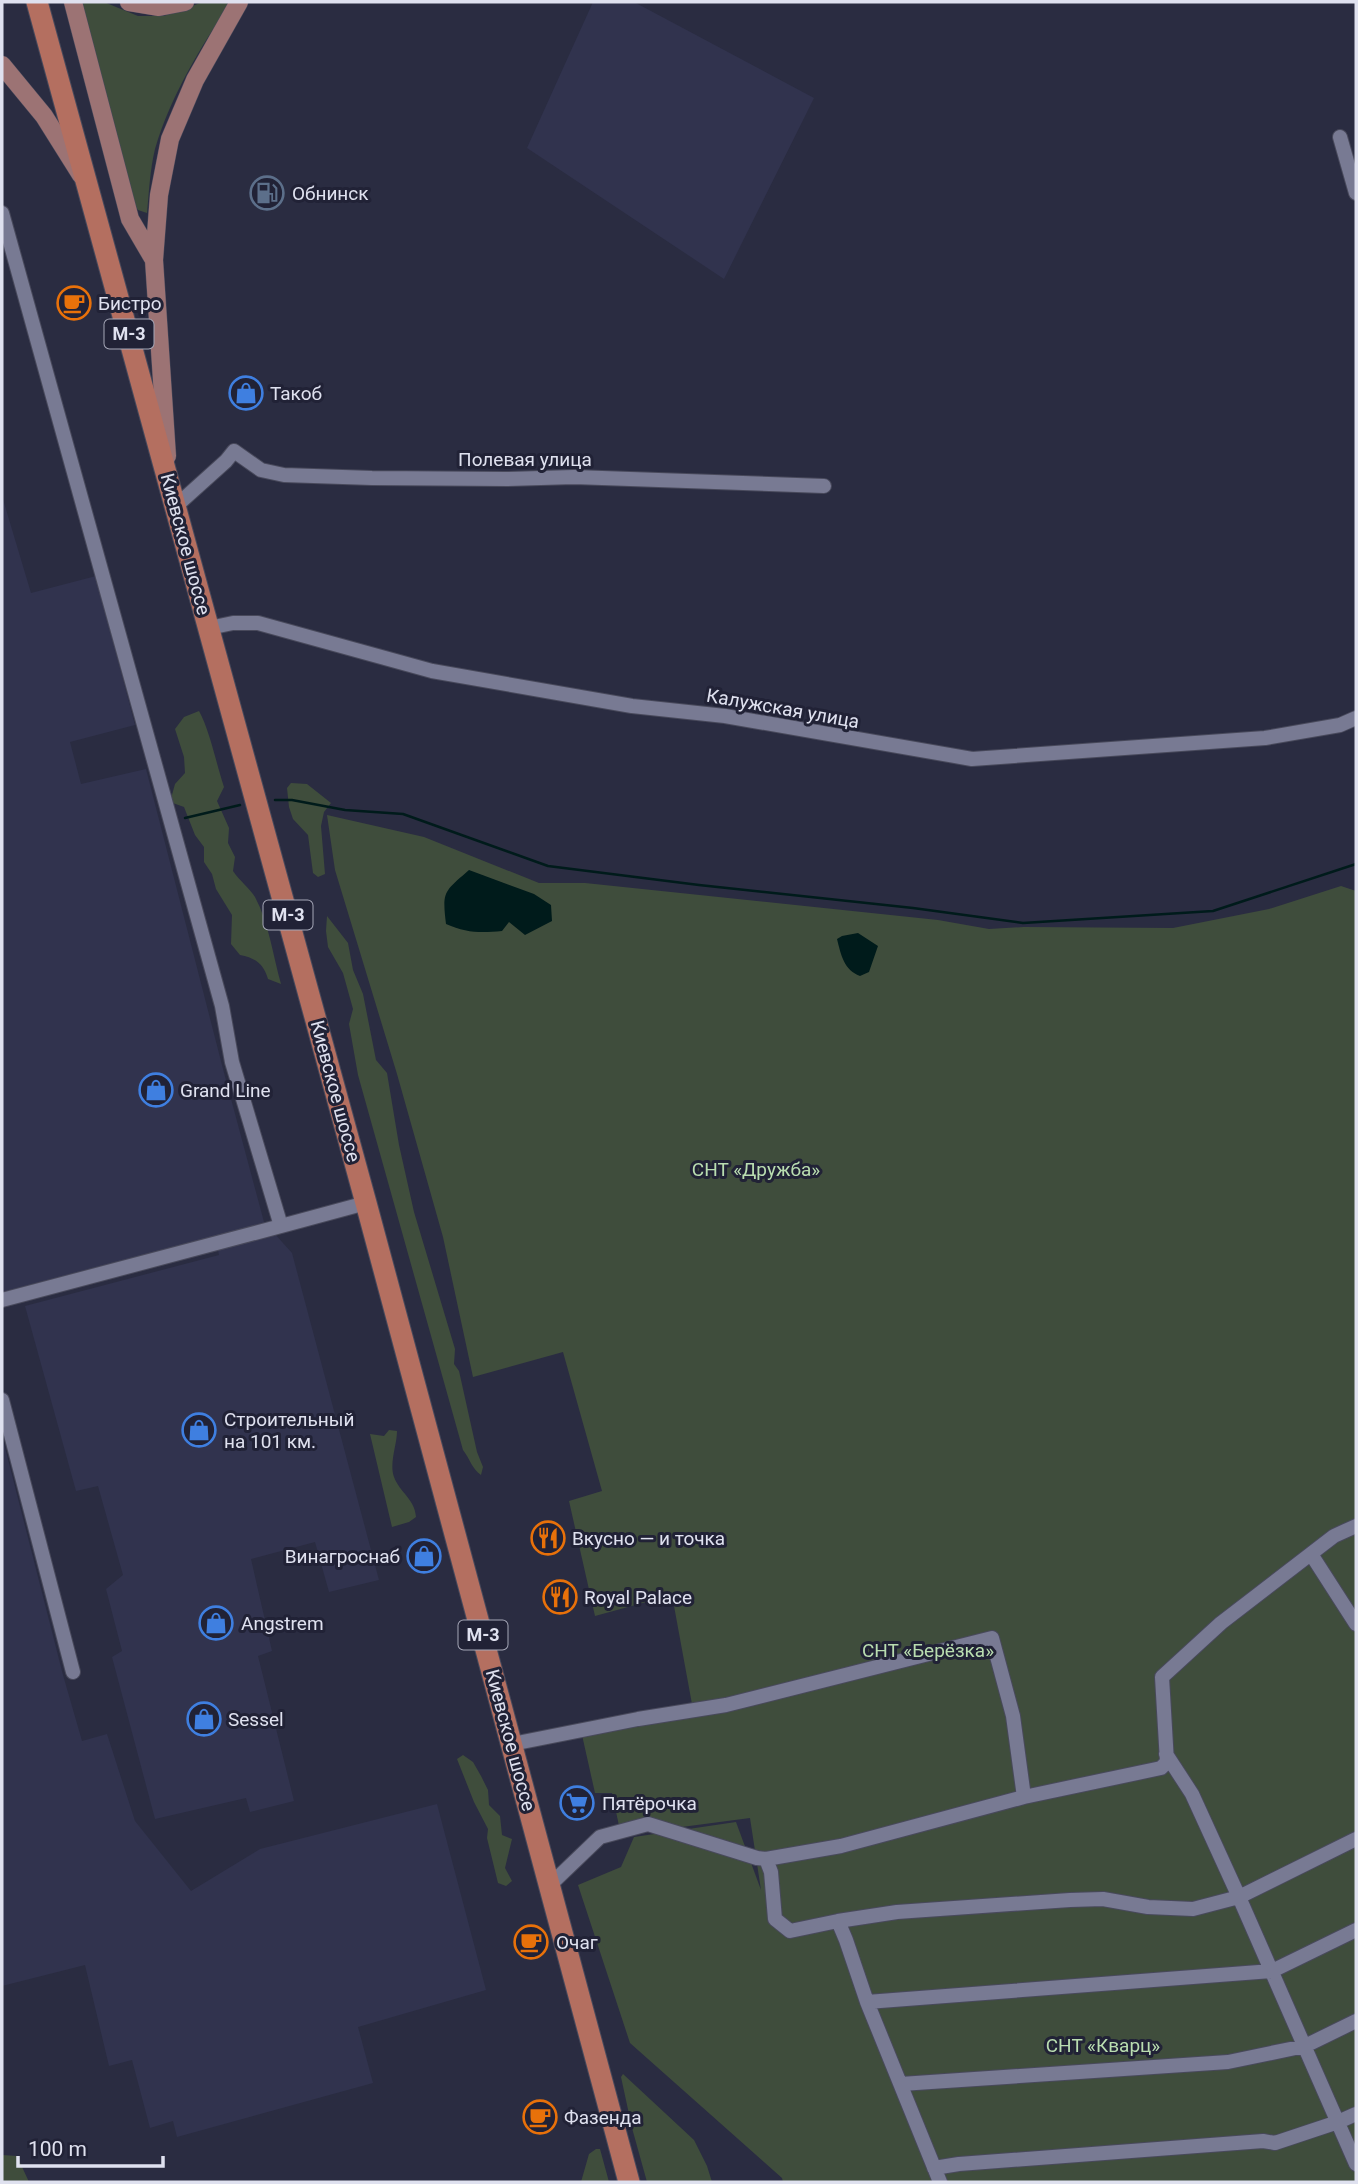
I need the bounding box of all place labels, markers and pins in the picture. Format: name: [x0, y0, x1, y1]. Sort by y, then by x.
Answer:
fuel station icon: Обнинск: [248, 174, 286, 212]
place label: Обнинск: [292, 182, 369, 205]
cafe icon: Бистро: [55, 284, 93, 322]
place label: Бистро: [98, 292, 162, 315]
shop icon: Такоб: [227, 374, 265, 412]
place label: Такоб: [270, 382, 322, 405]
shop icon: Grand Line: [137, 1071, 175, 1109]
place label: Grand Line: [180, 1079, 271, 1102]
place label: Строительный на 101 км.: [224, 1408, 354, 1453]
shop icon: Строительный на 101 км.: [180, 1411, 218, 1449]
restaurant icon: Вкусно — и точка: [529, 1519, 567, 1557]
place label: Вкусно — и точка: [572, 1527, 725, 1550]
shop icon: Винагроснаб: [405, 1537, 443, 1575]
place label: Винагроснаб: [285, 1545, 400, 1568]
restaurant icon: Royal Palace: [541, 1578, 579, 1616]
place label: Royal Palace: [584, 1586, 692, 1609]
shop icon: Angstrem: [197, 1604, 235, 1642]
place label: Angstrem: [241, 1612, 324, 1635]
shop icon: Sessel: [185, 1700, 223, 1738]
place label: Sessel: [228, 1708, 284, 1731]
supermarket icon: Пятёрочка: [558, 1784, 596, 1822]
place label: Пятёрочка: [602, 1792, 697, 1815]
cafe icon: Очаг: [512, 1923, 550, 1961]
place label: Очаг: [556, 1931, 598, 1954]
cafe icon: Фазенда: [521, 2098, 559, 2136]
place label: Фазенда: [564, 2106, 641, 2129]

